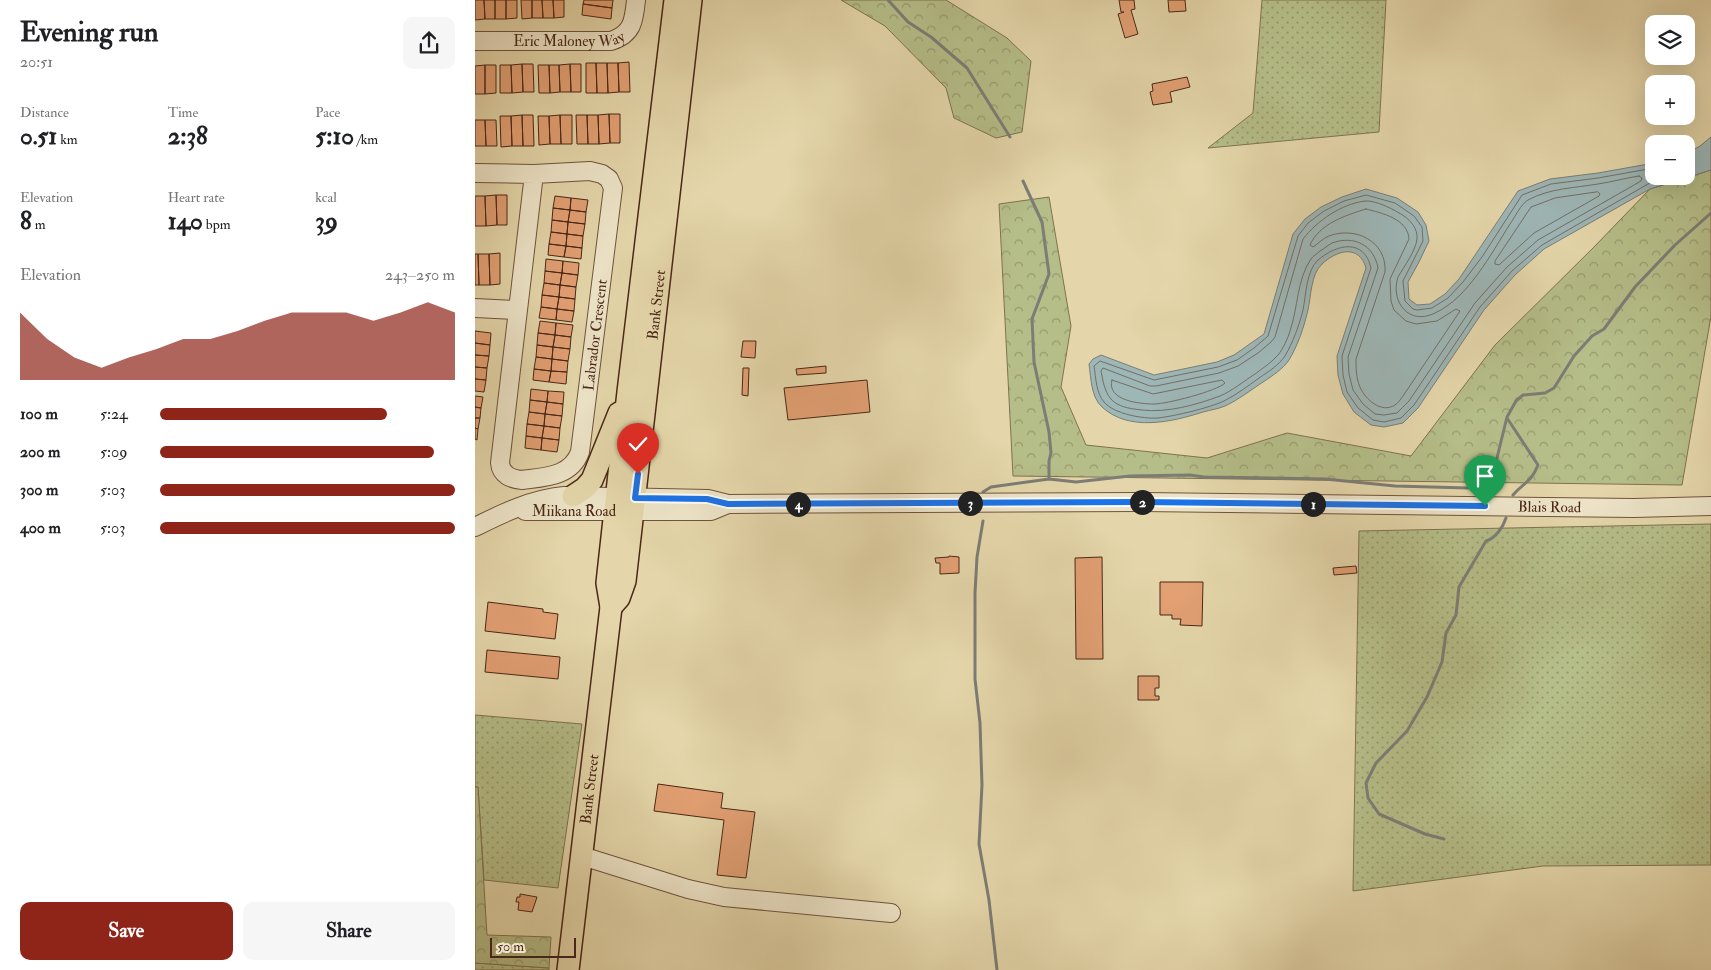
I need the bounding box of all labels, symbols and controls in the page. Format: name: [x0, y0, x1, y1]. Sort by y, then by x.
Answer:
text: Evening run: [20, 15, 158, 50]
map controls: [1645, 15, 1695, 185]
button: layers: [1645, 15, 1695, 65]
button: share: [403, 17, 455, 69]
street label: Eric Maloney Way: [513, 27, 629, 51]
text: 20:51: [20, 52, 53, 72]
button: +: [1645, 75, 1695, 125]
text: Distance: [20, 104, 69, 121]
text: Time: [168, 104, 198, 121]
text: Pace: [315, 104, 340, 121]
text: 0.51: [20, 121, 57, 152]
text: 2:38: [168, 121, 208, 152]
text: 5:10: [315, 121, 354, 152]
text: km: [57, 131, 78, 148]
text: /km: [354, 131, 378, 148]
button: −: [1645, 135, 1695, 185]
text: Elevation: [20, 189, 73, 206]
text: Heart rate: [168, 189, 225, 206]
text: kcal: [315, 189, 337, 206]
text: 8: [20, 206, 32, 237]
text: 140: [168, 206, 203, 237]
text: 39: [315, 206, 338, 237]
text: m: [32, 216, 46, 233]
text: bpm: [203, 216, 231, 233]
text: Elevation: [20, 265, 81, 285]
text: 243–250 m: [385, 265, 455, 285]
street label: Bank Street: [643, 269, 670, 341]
street label: Labrador Crescent: [579, 278, 612, 392]
text: 100 m: [20, 404, 58, 424]
text: 5:24: [100, 404, 128, 424]
pin: [617, 423, 659, 474]
icon: check: [624, 430, 652, 458]
text: 200 m: [20, 442, 60, 462]
text: 5:09: [100, 442, 127, 462]
pin: [1464, 455, 1506, 506]
icon: arrive: [1471, 462, 1499, 490]
text: 300 m: [20, 480, 58, 500]
text: 5:03: [100, 480, 125, 500]
pin: 3: [957, 490, 983, 516]
pin: 2: [1129, 490, 1155, 514]
pin: 4: [785, 492, 811, 516]
pin: 1: [1301, 492, 1325, 516]
text: 2: [1139, 494, 1146, 511]
text: 3: [968, 495, 973, 512]
text: 4: [795, 496, 802, 513]
text: 1: [1311, 496, 1316, 513]
street label: Blais Road: [1518, 498, 1582, 517]
street label: Miikana Road: [532, 502, 617, 521]
text: 400 m: [20, 518, 61, 538]
text: 5:03: [100, 518, 125, 538]
street label: Bank Street: [576, 753, 603, 825]
button: Save: [20, 902, 233, 960]
button: Share: [243, 902, 455, 960]
scale bar: [490, 935, 576, 958]
text: 50 m: [497, 938, 524, 955]

